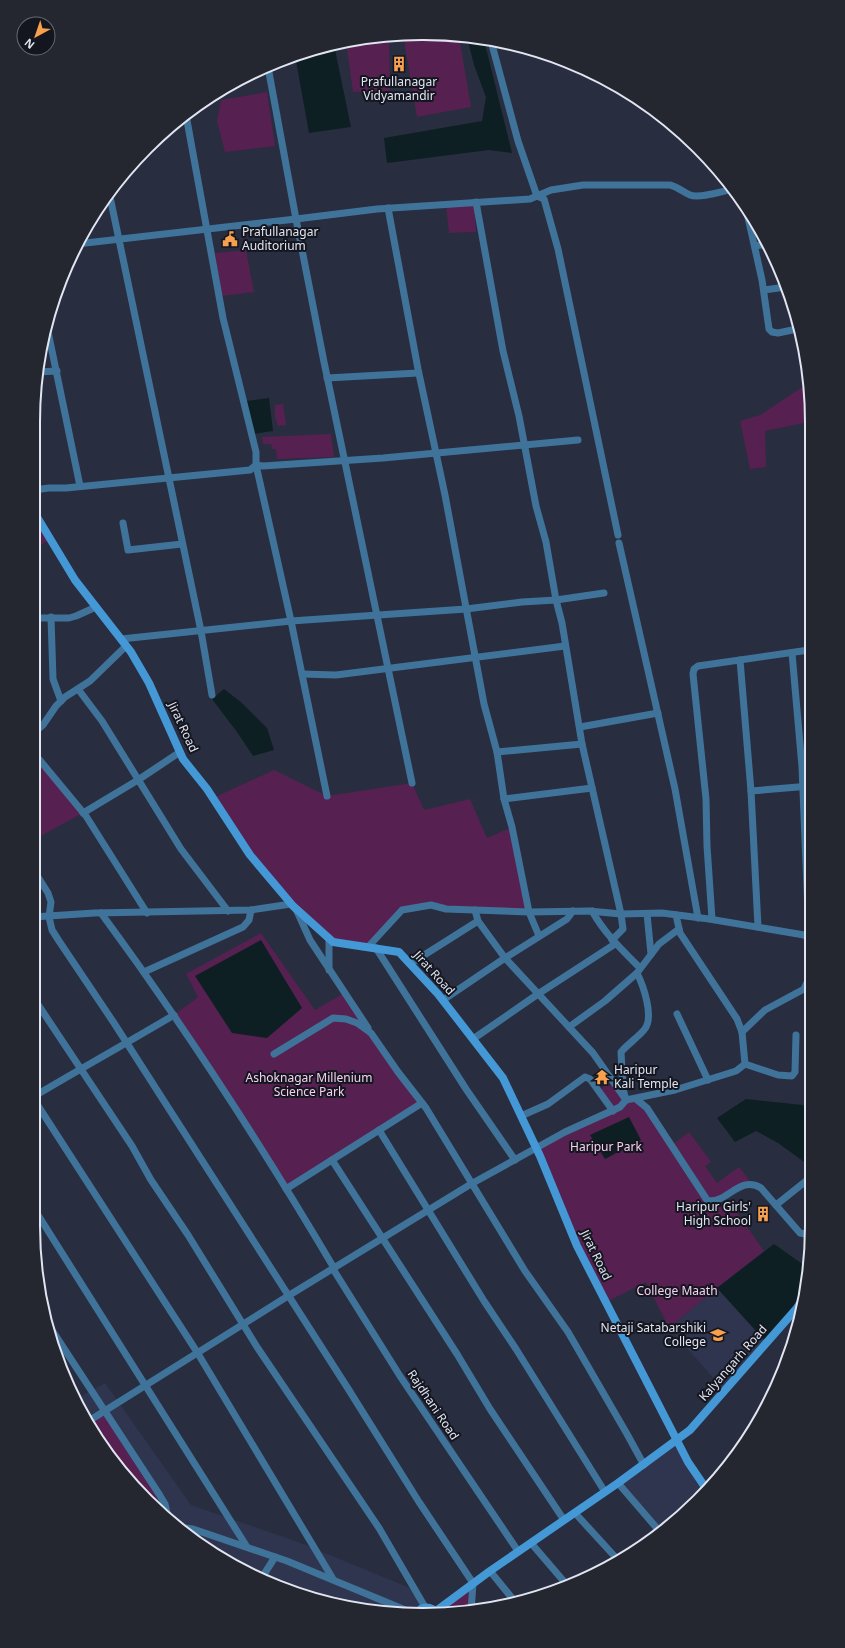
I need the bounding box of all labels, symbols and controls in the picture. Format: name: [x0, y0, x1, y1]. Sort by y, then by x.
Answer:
north arrow: [16, 16, 56, 56]
text: N: [21, 35, 38, 53]
building icon: Prafullanagar Vidyamandir: [390, 55, 408, 73]
place label: Prafullanagar Vidyamandir: [361, 73, 437, 104]
place label: Prafullanagar Auditorium: [242, 223, 318, 254]
public building icon: Prafullanagar Auditorium: [221, 230, 239, 248]
street label: Jirat Road: [164, 698, 203, 755]
street label: Jirat Road: [409, 946, 459, 998]
place label: Haripur Kali Temple: [614, 1061, 679, 1092]
temple icon: Haripur Kali Temple: [593, 1068, 611, 1086]
park label: Ashoknagar Millenium Science Park: [246, 1069, 372, 1100]
park label: Haripur Park: [570, 1138, 643, 1155]
place label: Haripur Girls' High School: [676, 1198, 751, 1229]
building icon: Haripur Girls' High School: [754, 1205, 772, 1223]
street label: Jirat Road: [577, 1226, 616, 1283]
park label: College Maath: [636, 1282, 718, 1299]
place label: Netaji Satabarshiki College: [601, 1319, 706, 1350]
street label: Kalyangarh Road: [695, 1321, 771, 1404]
school or university icon: Netaji Satabarshiki College: [709, 1326, 727, 1344]
street label: Rajdhani Road: [404, 1366, 463, 1443]

